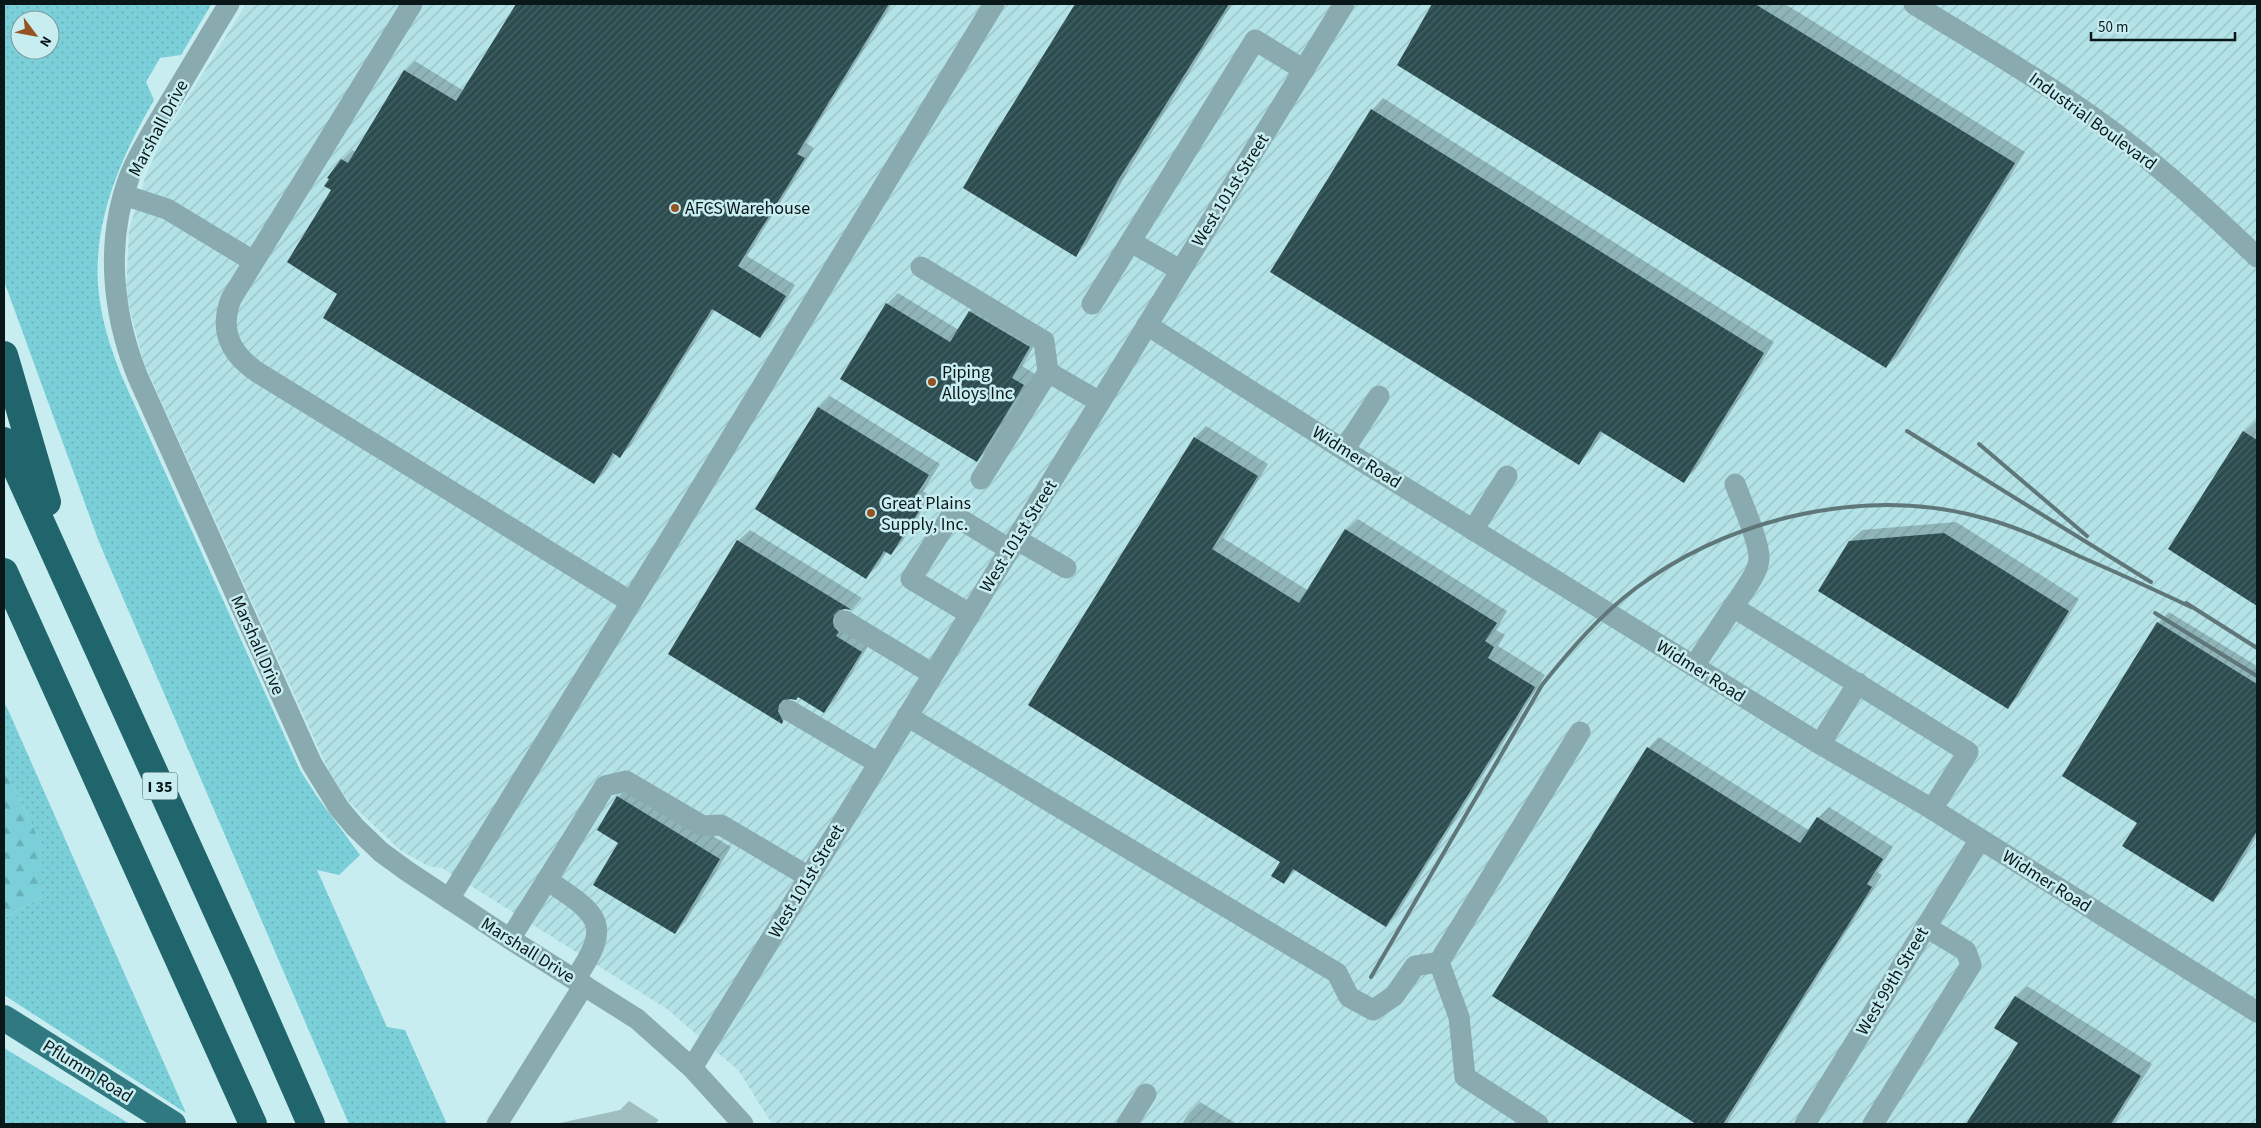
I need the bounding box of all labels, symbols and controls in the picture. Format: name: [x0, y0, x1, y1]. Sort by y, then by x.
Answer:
north arrow: [10, 10, 60, 60]
scale bar: [2091, 10, 2235, 42]
text: 50 m: [2098, 17, 2128, 38]
text: N: [34, 32, 56, 51]
street label: Industrial Boulevard: [2024, 66, 2162, 176]
street label: Marshall Drive: [122, 75, 195, 181]
street label: West 101st Street: [1186, 129, 1275, 251]
place label: AFCS Warehouse: [685, 196, 810, 221]
marker: AFCS Warehouse: [669, 202, 681, 214]
place label: Piping Alloys Inc: [942, 360, 1013, 406]
marker: Piping Alloys Inc: [926, 376, 938, 388]
street label: Widmer Road: [1307, 420, 1406, 495]
street label: West 101st Street: [974, 475, 1063, 597]
place label: Great Plains Supply, Inc.: [881, 491, 971, 537]
marker: Great Plains Supply, Inc.: [865, 507, 877, 519]
street label: Marshall Drive: [224, 591, 291, 699]
street label: Widmer Road: [1651, 634, 1750, 709]
road number: I 35: [142, 772, 178, 799]
street label: West 101st Street: [763, 820, 850, 943]
street label: Widmer Road: [1997, 844, 2096, 919]
street label: Marshall Drive: [476, 912, 580, 989]
street label: West 99th Street: [1850, 922, 1935, 1040]
street label: Pflumm Road: [38, 1034, 138, 1109]

